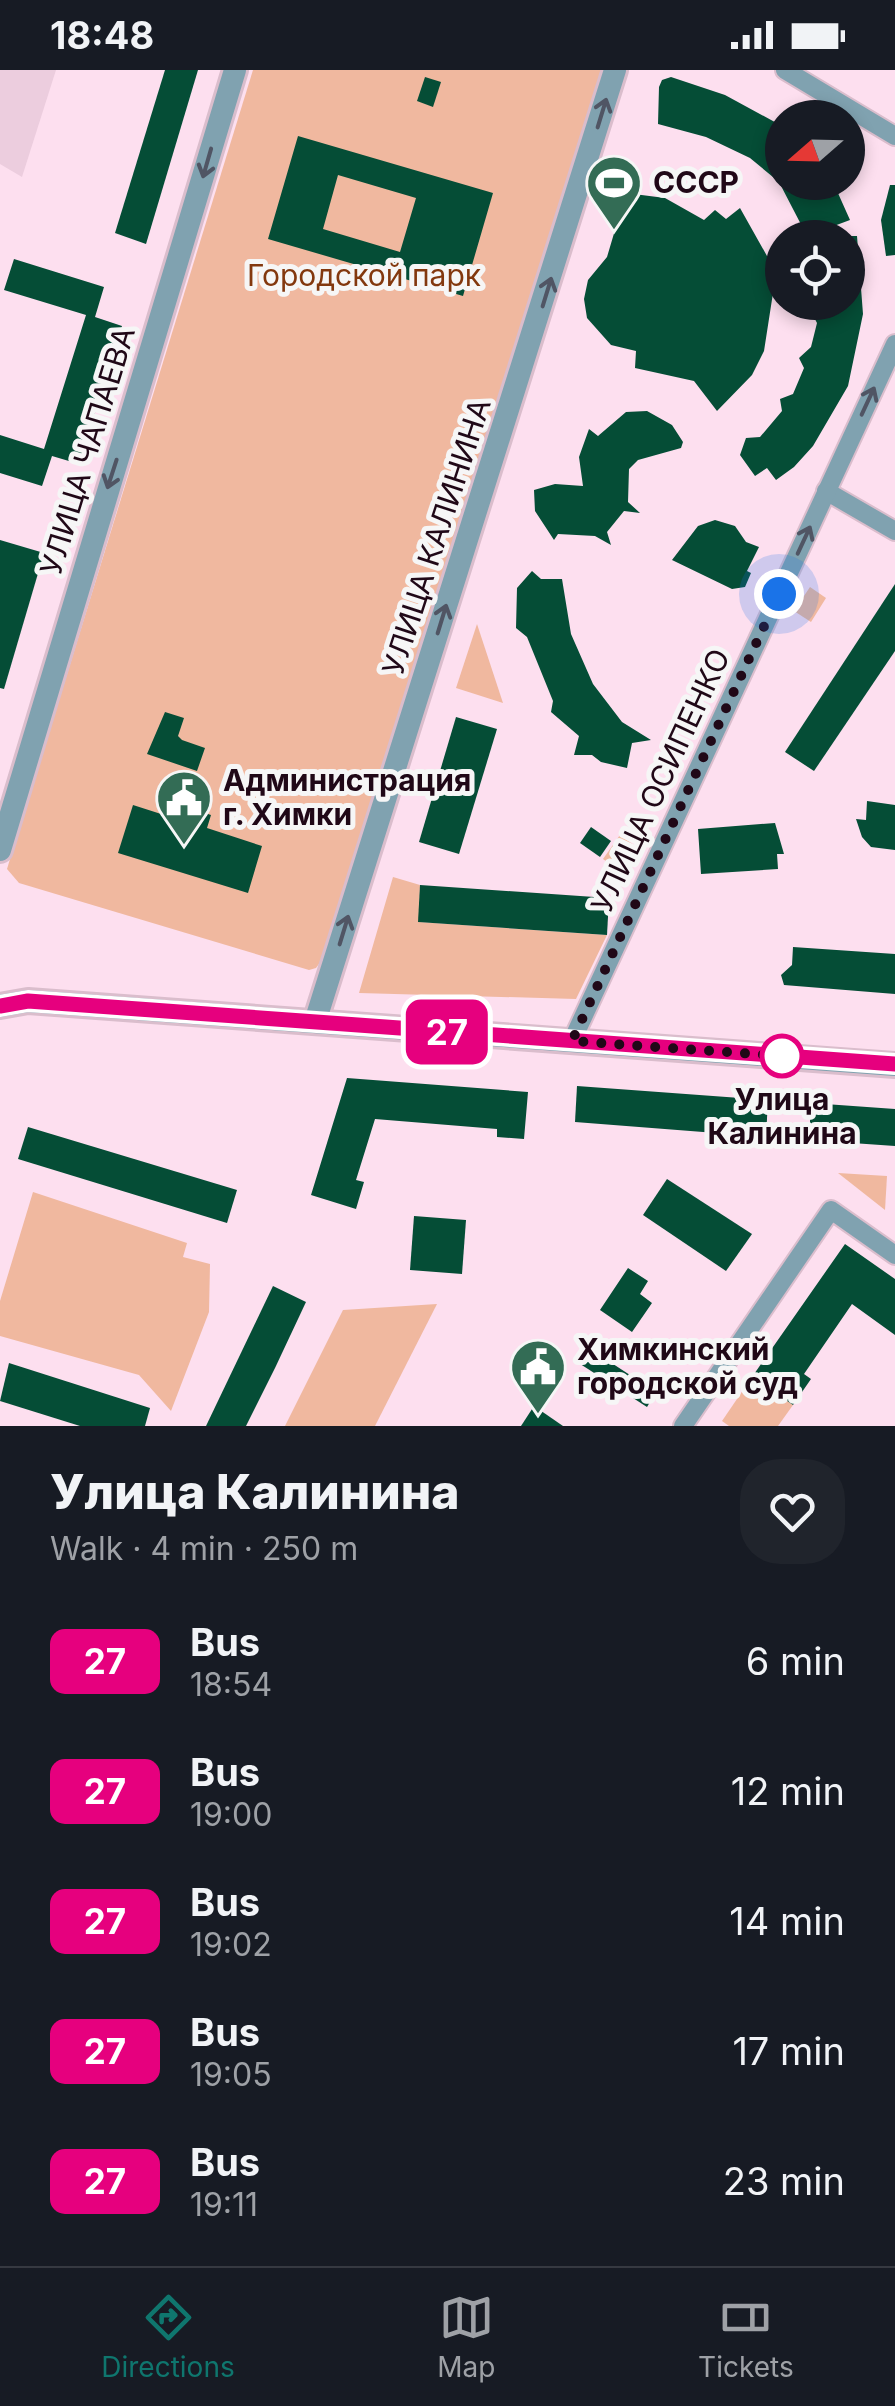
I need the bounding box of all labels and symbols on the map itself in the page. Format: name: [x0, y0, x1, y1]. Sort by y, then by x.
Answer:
one-way arrow: [594, 98, 612, 130]
north arrow: [765, 100, 865, 200]
one-way arrow: [197, 147, 215, 178]
sports icon: СССР: [584, 153, 644, 232]
place label: СССР: [653, 164, 739, 200]
park label: Городской парк: [247, 257, 481, 293]
one-way arrow: [539, 276, 557, 308]
street label: УЛИЦА ЧАПАЕВА: [32, 322, 142, 579]
one-way arrow: [859, 387, 878, 417]
street label: УЛИЦА КАЛИНИНА: [374, 394, 498, 679]
one-way arrow: [102, 458, 120, 489]
one-way arrow: [796, 525, 814, 556]
your location: [754, 569, 804, 619]
one-way arrow: [434, 604, 452, 636]
street label: УЛИЦА ОСИПЕНКО: [583, 643, 737, 918]
place label: Администрация г. Химки: [223, 762, 471, 832]
public building icon: Администрация г. Химки: [154, 768, 214, 847]
one-way arrow: [337, 914, 355, 946]
line badge: 27: [402, 1000, 492, 1064]
marker: Улица Калинина: [761, 1035, 803, 1077]
place label: Улица Калинина: [707, 1081, 857, 1151]
place label: Химкинский городской суд: [577, 1331, 798, 1401]
public building icon: Химкинский городской суд: [508, 1337, 568, 1416]

